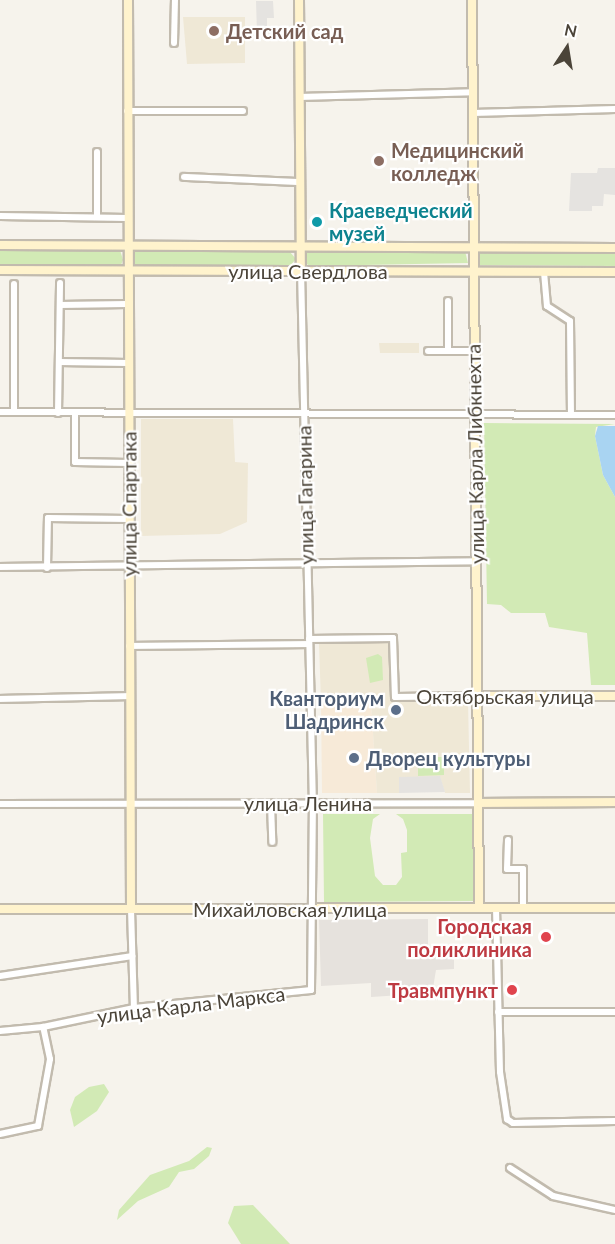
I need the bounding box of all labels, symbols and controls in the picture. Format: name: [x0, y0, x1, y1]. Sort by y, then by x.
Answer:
north arrow: [537, 18, 597, 78]
place label: Детский сад: [226, 19, 343, 43]
text: N: [563, 19, 579, 40]
marker: Детский сад: [207, 24, 221, 38]
place label: Медицинский колледж: [391, 138, 524, 185]
marker: Медицинский колледж: [372, 154, 386, 168]
place label: Краеведческий музей: [329, 198, 473, 245]
marker: Краеведческий музей: [310, 215, 324, 229]
street label: улица Свердлова: [228, 259, 388, 283]
street label: улица Карла Либкнехта: [461, 344, 489, 564]
street label: улица Гагарина: [292, 425, 318, 565]
street label: улица Спартака: [117, 431, 141, 577]
street label: Октябрьская улица: [416, 684, 594, 708]
place label: Кванториум Шадринск: [269, 686, 384, 733]
marker: Кванториум Шадринск: [389, 703, 403, 717]
place label: Дворец культуры: [366, 746, 531, 770]
marker: Дворец культуры: [347, 751, 361, 765]
street label: улица Ленина: [244, 791, 372, 815]
street label: Михайловская улица: [193, 897, 387, 921]
place label: Городская поликлиника: [407, 914, 532, 961]
marker: Городская поликлиника: [537, 928, 555, 946]
place label: Травмпункт: [388, 978, 498, 1002]
marker: Травмпункт: [503, 981, 521, 999]
street label: улица Карла Маркса: [96, 982, 286, 1028]

